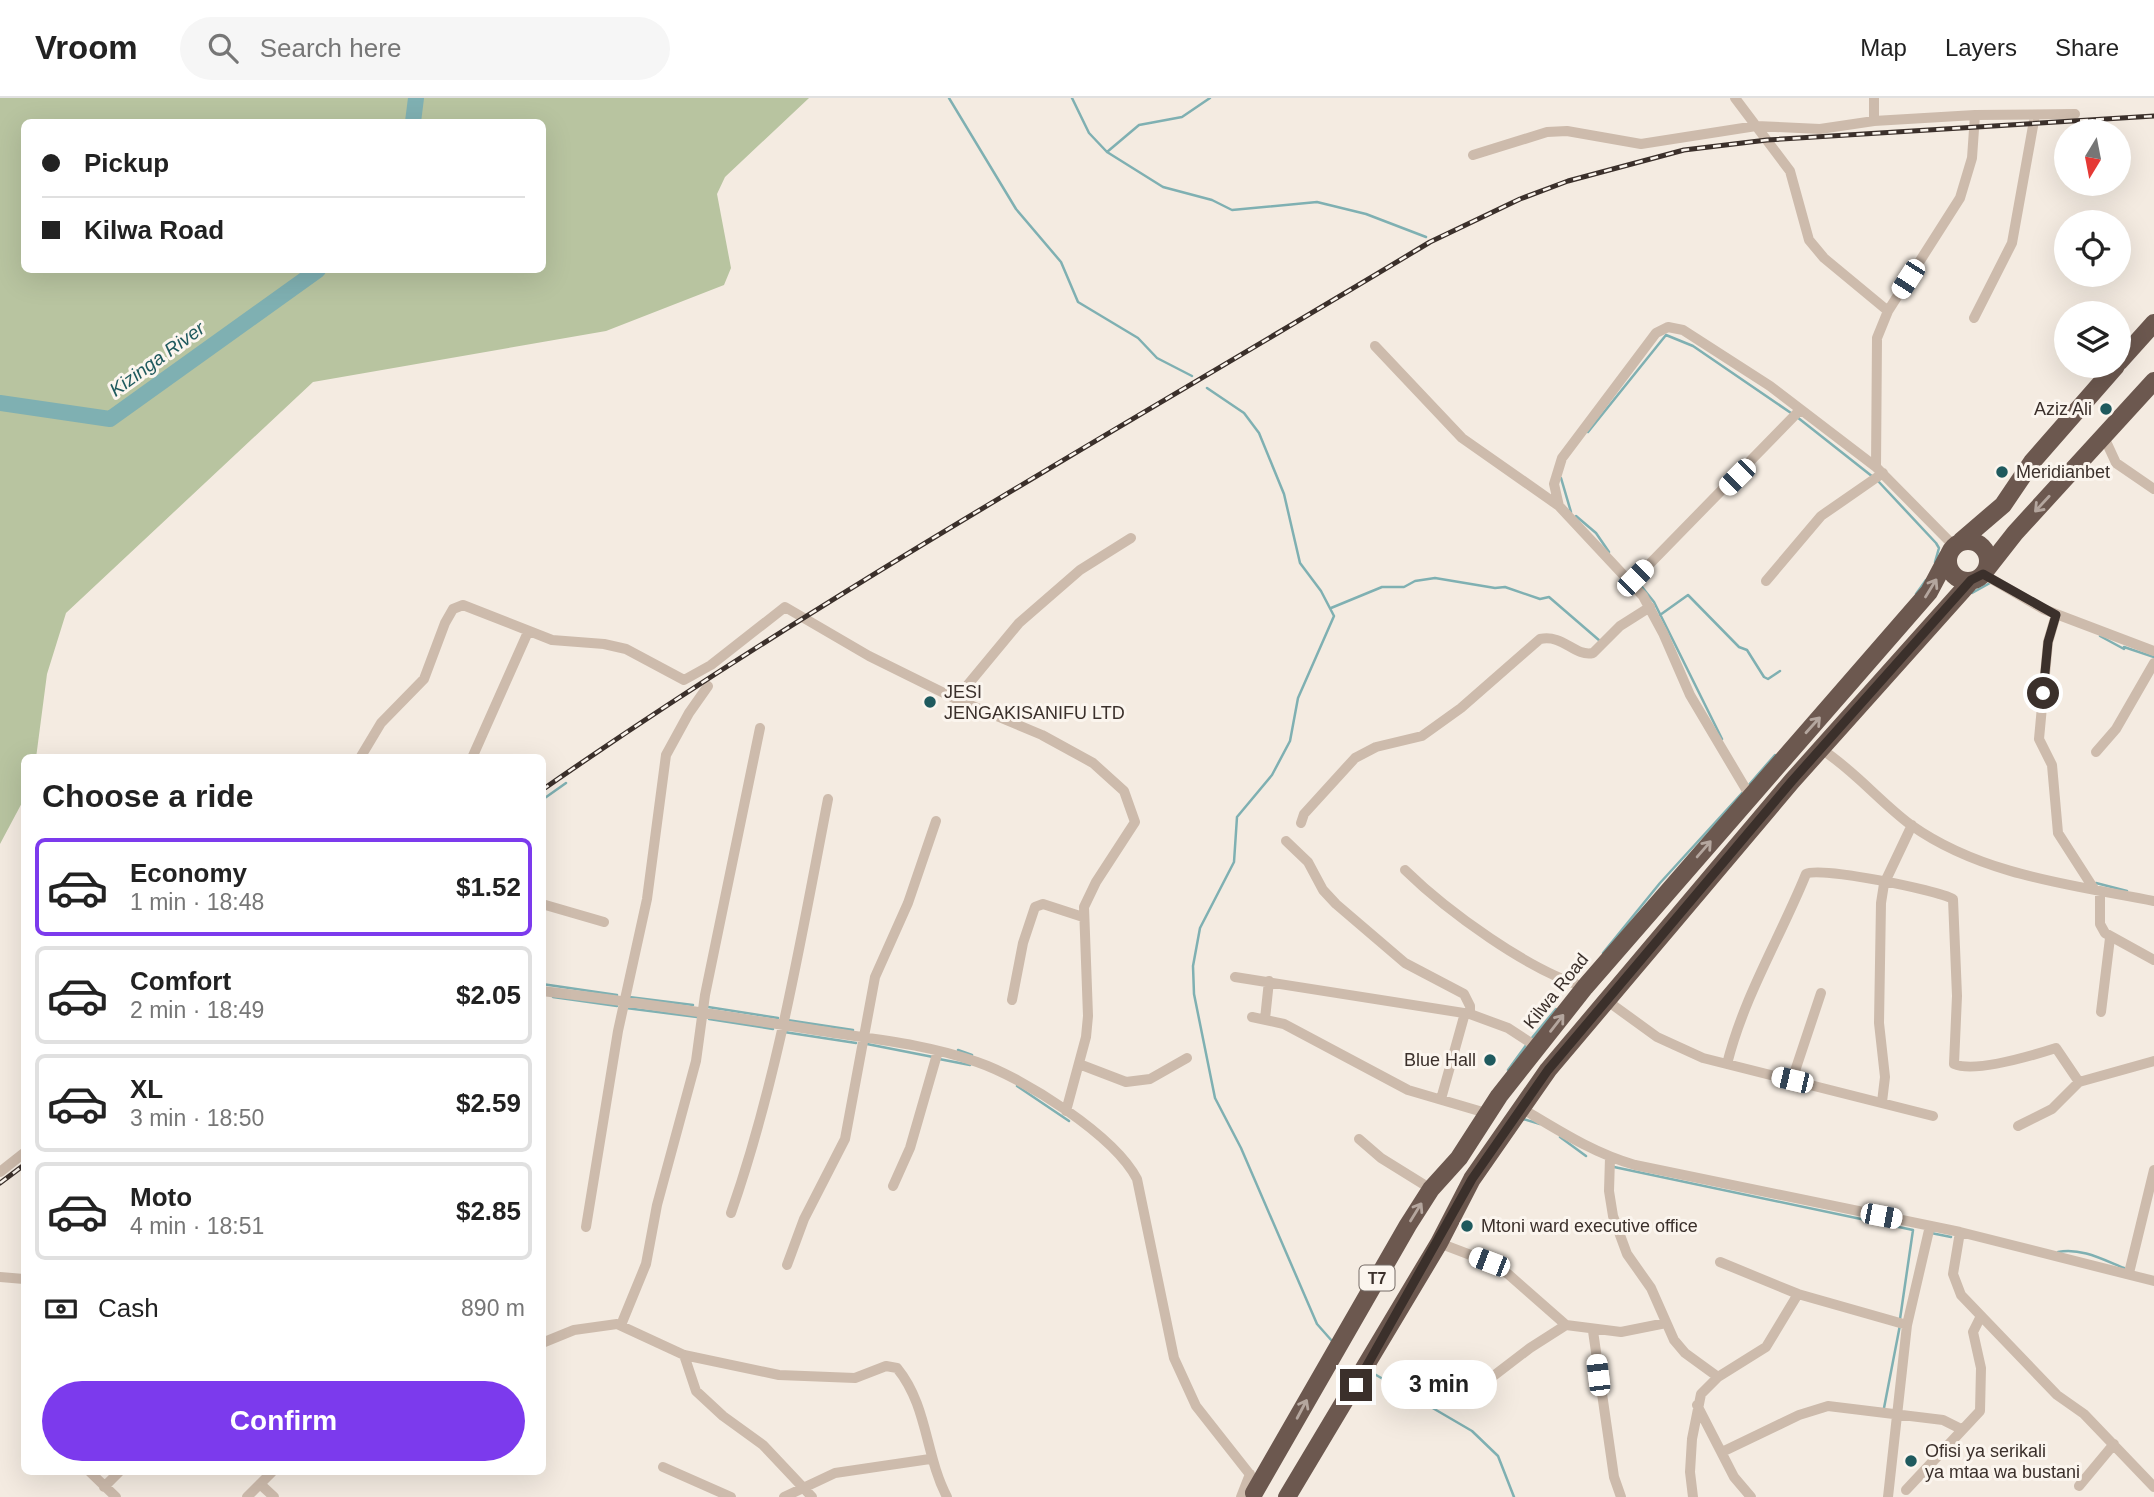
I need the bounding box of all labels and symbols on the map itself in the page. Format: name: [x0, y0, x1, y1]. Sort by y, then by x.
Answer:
north arrow: [2054, 119, 2132, 196]
car: [1888, 256, 1929, 302]
water label: Kizinga River: [106, 317, 209, 400]
place label: Aziz Ali: [2034, 399, 2092, 419]
marker: Aziz Ali: [2098, 401, 2114, 417]
car: [1715, 455, 1760, 499]
place label: Meridianbet: [2016, 462, 2110, 482]
marker: Meridianbet: [1994, 464, 2010, 480]
one-way arrow: [2034, 495, 2050, 513]
car: [1613, 556, 1658, 600]
one-way arrow: [1924, 578, 1938, 598]
route start: [2027, 677, 2059, 709]
place label: JESI JENGAKISANIFU LTD: [944, 682, 1125, 723]
marker: JESI JENGAKISANIFU LTD: [922, 694, 938, 710]
one-way arrow: [1805, 716, 1821, 734]
one-way arrow: [1696, 841, 1712, 859]
street label: Kilwa Road: [1520, 949, 1592, 1033]
one-way arrow: [1549, 1014, 1564, 1033]
place label: Blue Hall: [1404, 1050, 1476, 1070]
marker: Blue Hall: [1482, 1052, 1498, 1068]
car: [1770, 1065, 1815, 1095]
car: [1859, 1202, 1904, 1230]
one-way arrow: [1409, 1203, 1423, 1223]
place label: Mtoni ward executive office: [1481, 1216, 1698, 1236]
marker: Mtoni ward executive office: [1459, 1218, 1475, 1234]
car: [1466, 1245, 1513, 1279]
road number: T7: [1360, 1266, 1394, 1290]
car: [1586, 1353, 1611, 1397]
callout: 3 min: [1380, 1360, 1496, 1410]
route end: [1340, 1369, 1372, 1401]
one-way arrow: [1295, 1400, 1309, 1420]
place label: Ofisi ya serikali ya mtaa wa bustani: [1925, 1441, 2080, 1482]
marker: Ofisi ya serikali ya mtaa wa bustani: [1903, 1453, 1919, 1469]

